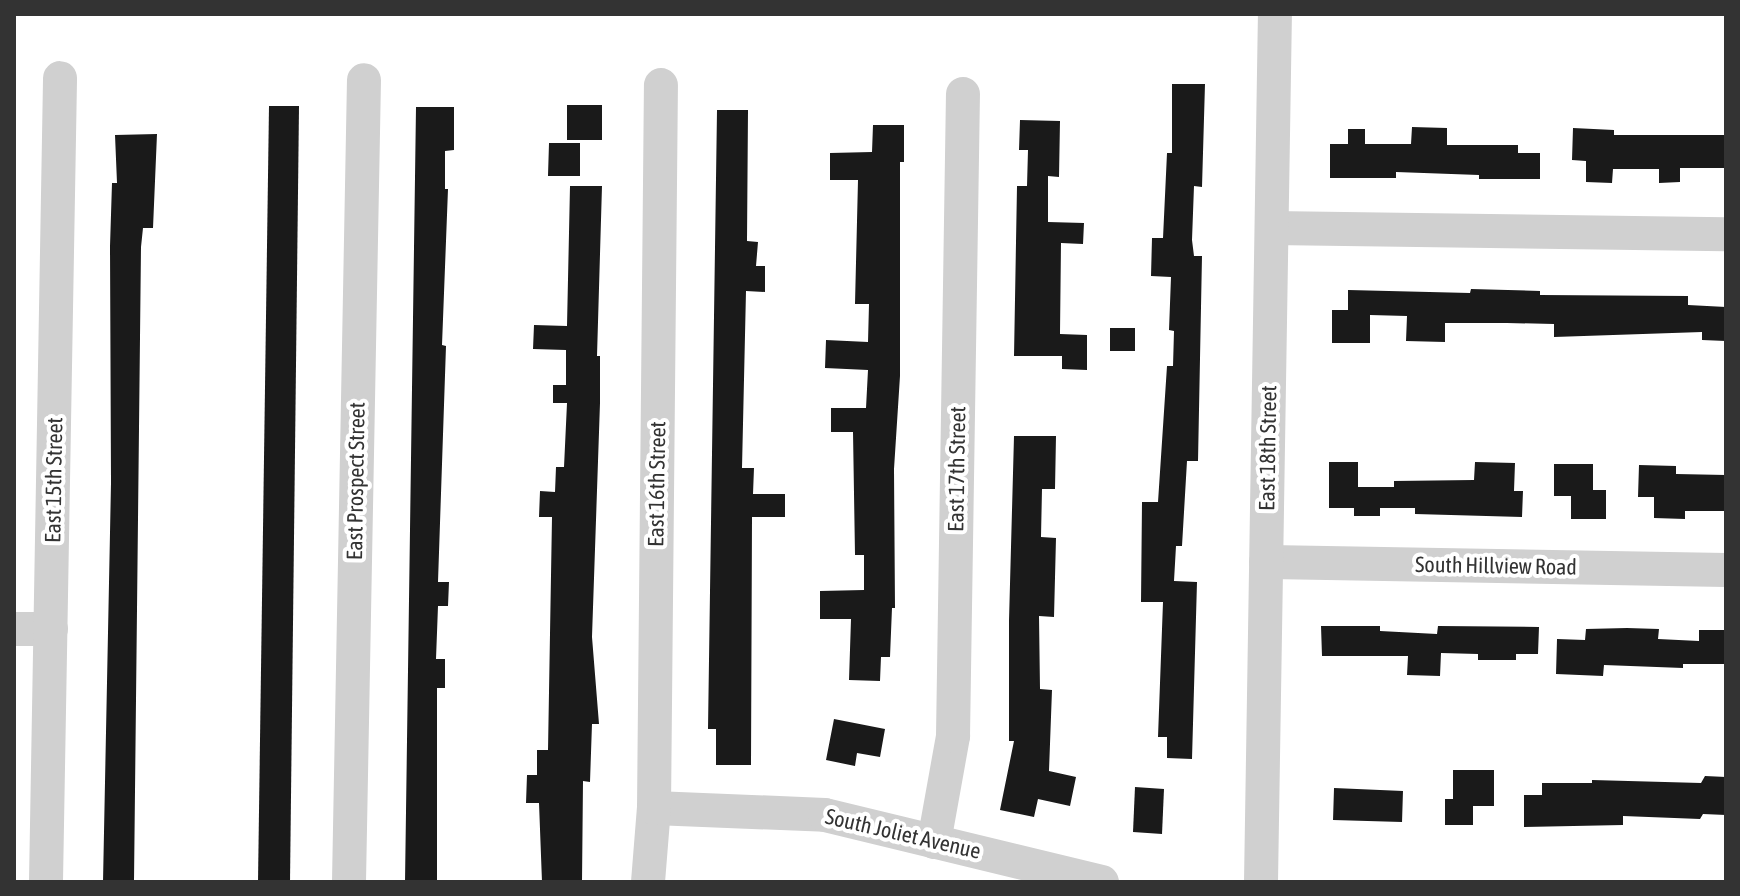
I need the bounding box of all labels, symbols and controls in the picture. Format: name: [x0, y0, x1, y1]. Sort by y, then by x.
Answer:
street label: East 18th Street: [1254, 385, 1282, 511]
street label: East Prospect Street: [341, 402, 371, 560]
street label: East 17th Street: [943, 406, 971, 532]
street label: East 15th Street: [40, 417, 68, 543]
street label: East 16th Street: [643, 421, 671, 547]
street label: South Hillview Road: [1415, 551, 1577, 581]
street label: South Joliet Avenue: [823, 803, 983, 865]

